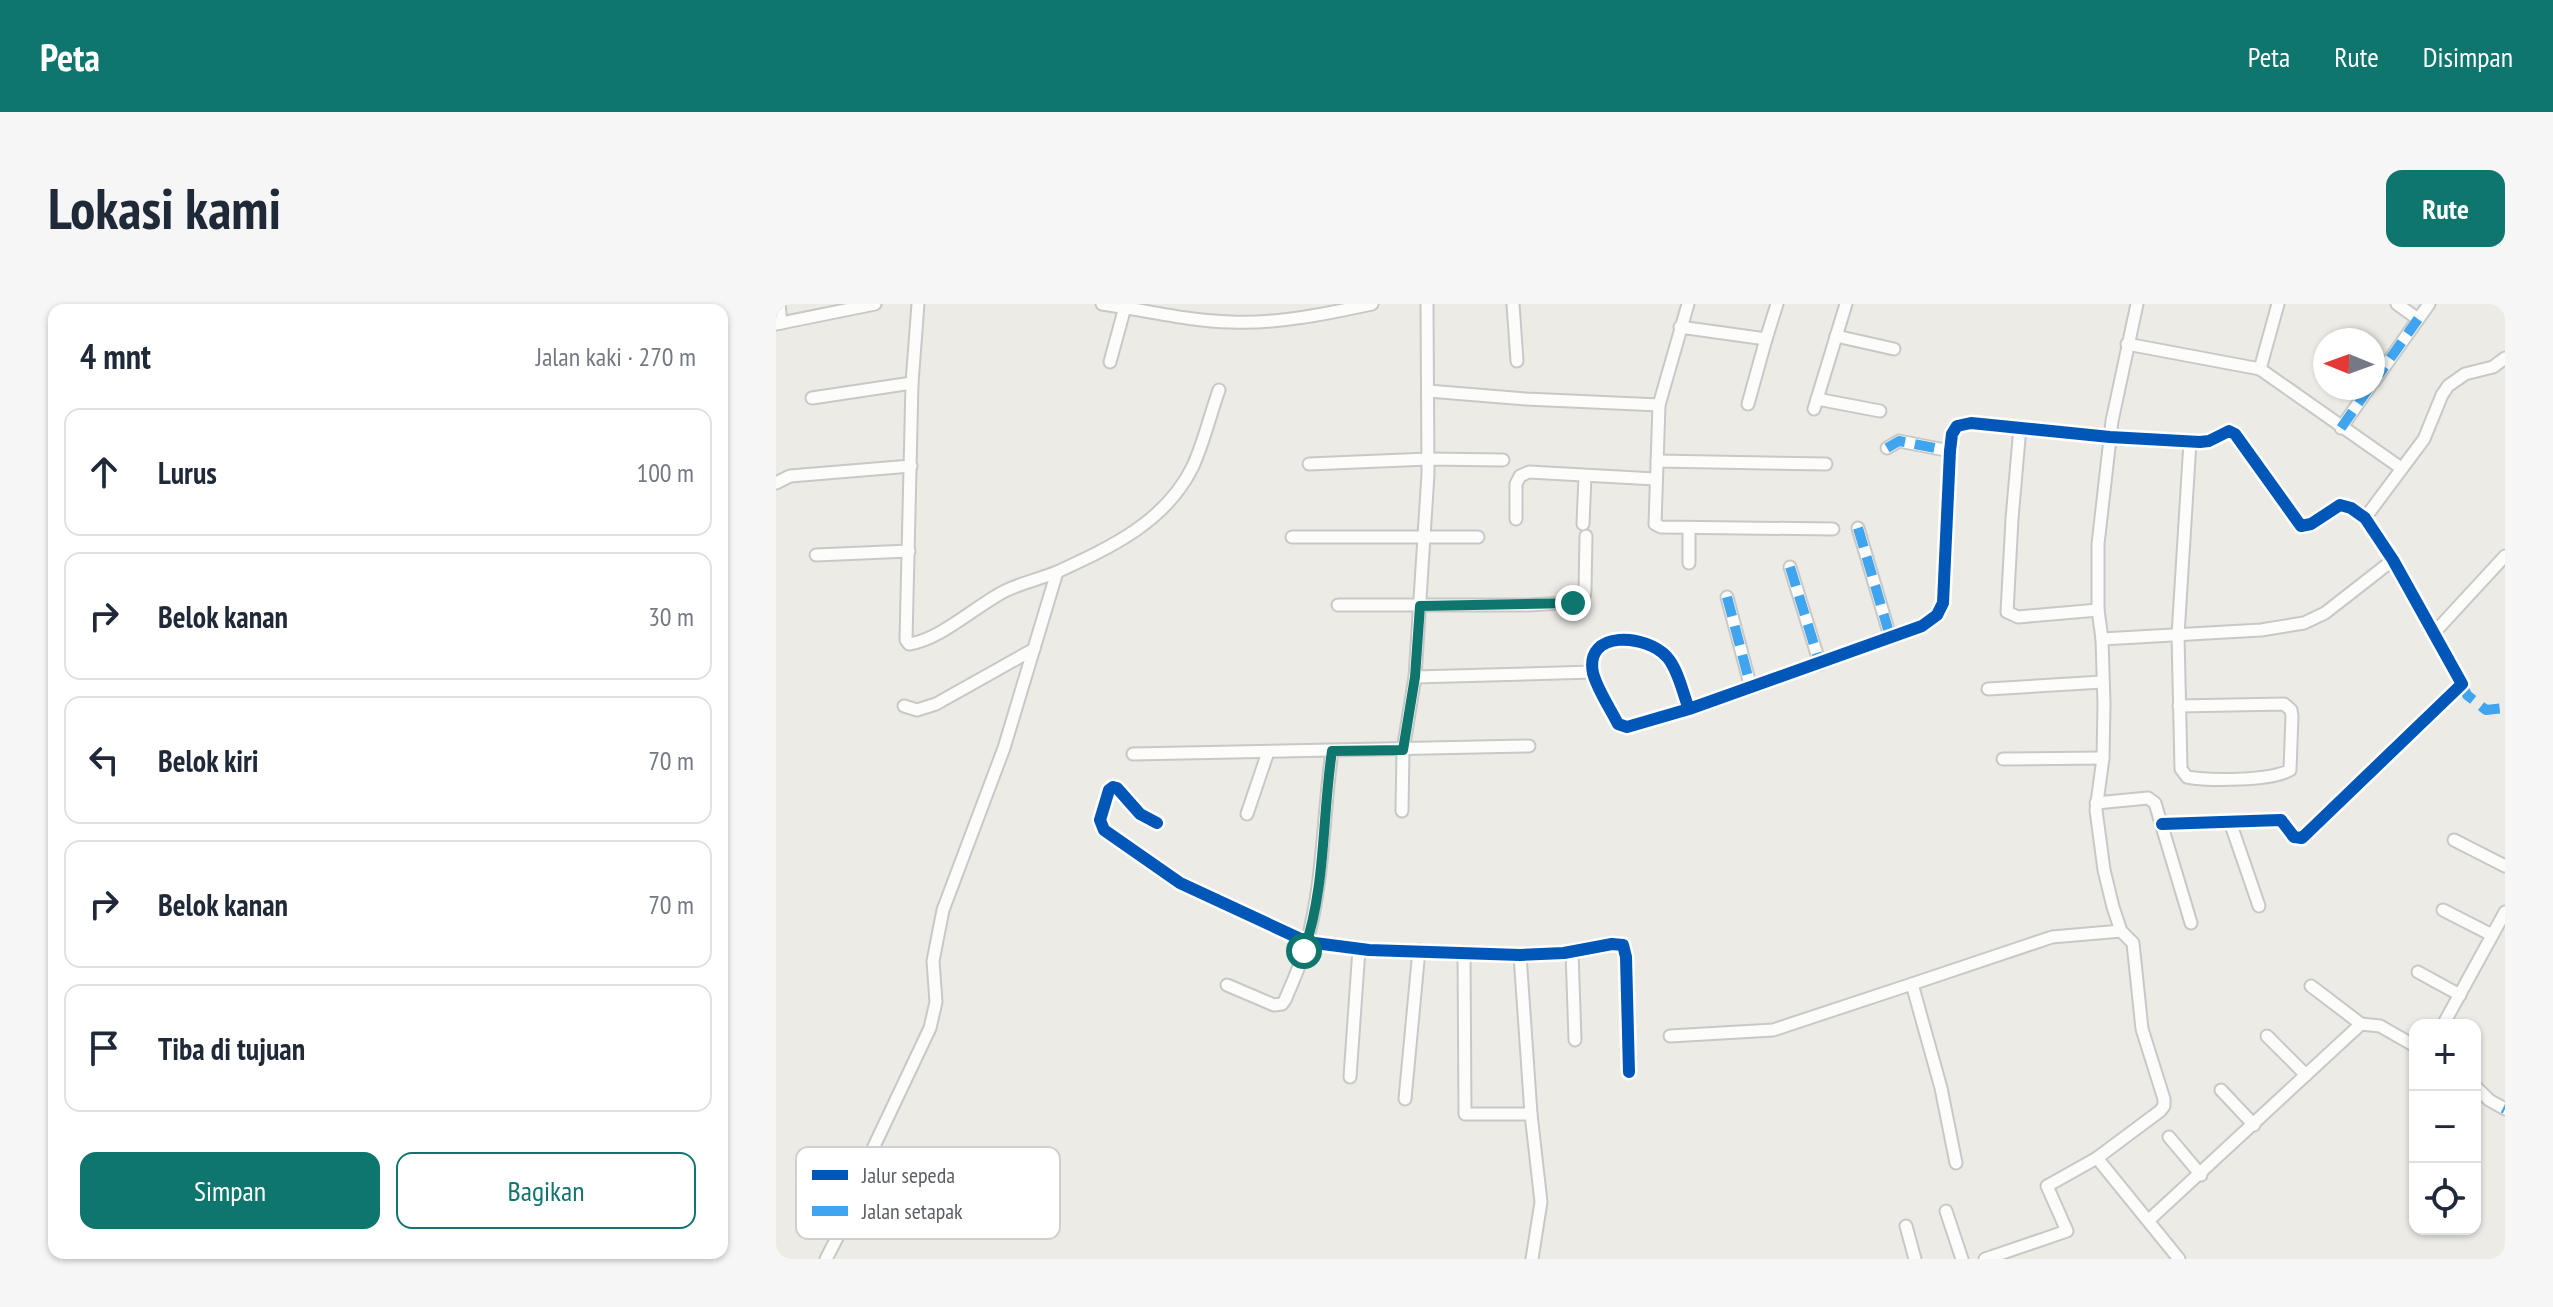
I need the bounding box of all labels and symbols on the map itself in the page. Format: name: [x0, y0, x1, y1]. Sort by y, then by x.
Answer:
north arrow: [2313, 328, 2385, 400]
route end: [1555, 585, 1591, 621]
route start: [1286, 933, 1322, 969]
legend: [796, 1147, 1060, 1239]
text: Jalur sepeda: [861, 1161, 955, 1189]
text: Jalan setapak: [861, 1197, 963, 1225]

